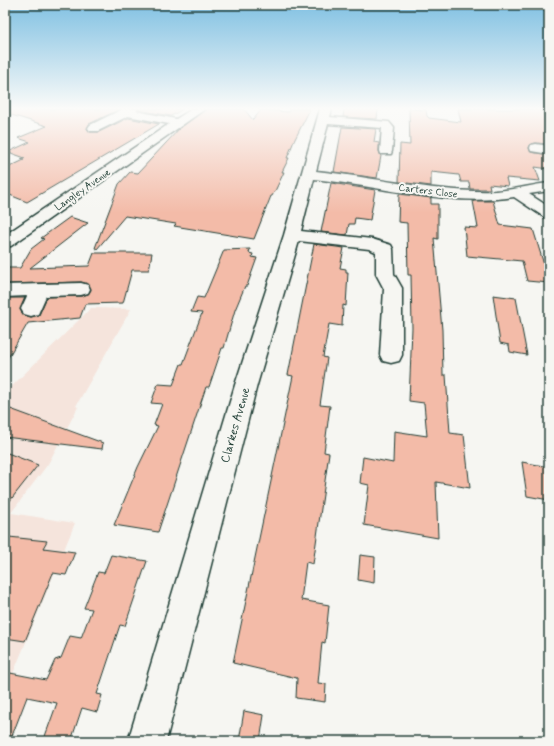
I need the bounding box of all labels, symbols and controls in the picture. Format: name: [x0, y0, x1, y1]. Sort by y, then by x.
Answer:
street label: Langley Avenue: [52, 166, 114, 215]
street label: Carters Close: [398, 181, 458, 202]
street label: Clarkes Avenue: [218, 385, 254, 465]

